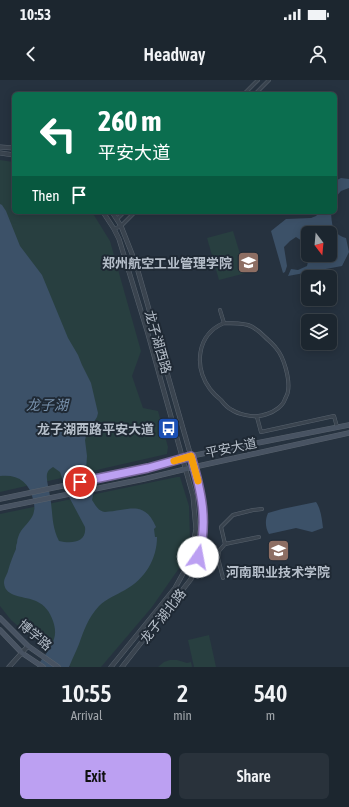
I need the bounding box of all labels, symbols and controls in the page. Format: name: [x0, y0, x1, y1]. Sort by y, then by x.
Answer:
text: 10:53: [20, 6, 51, 23]
icon: back: [20, 43, 42, 65]
icon: person: [307, 43, 329, 65]
text: Headway: [144, 44, 205, 65]
text: 260 m: [98, 105, 161, 137]
icon: left: [32, 108, 84, 160]
text: 平安大道: [98, 142, 170, 163]
icon: arrive: [68, 184, 90, 206]
text: Then: [32, 187, 60, 204]
north arrow: [301, 226, 337, 262]
map controls: [301, 226, 337, 350]
school or university icon: 郑州航空工业管理学院: [235, 250, 261, 276]
place label: 郑州航空工业管理学院: [102, 256, 232, 271]
button: sound: [301, 270, 337, 306]
street label: 龙子湖西路: [142, 309, 174, 375]
button: layers: [301, 314, 337, 350]
water label: 龙子湖: [26, 397, 70, 413]
bus stop icon: 龙子湖西路平安大道: [156, 416, 182, 442]
place label: 龙子湖西路平安大道: [37, 422, 154, 437]
street label: 平安大道: [204, 435, 258, 461]
pin: [63, 465, 97, 499]
icon: arrive: [69, 471, 91, 493]
position arrow: [177, 536, 219, 578]
school or university icon: 河南职业技术学院: [265, 537, 291, 563]
place label: 河南职业技术学院: [226, 565, 330, 580]
street label: 龙子湖北路: [137, 586, 189, 646]
street label: 博学路: [15, 617, 55, 653]
text: 10:55: [62, 680, 112, 707]
text: 2: [177, 680, 188, 707]
text: 540: [254, 680, 287, 707]
text: Arrival: [71, 708, 102, 723]
text: min: [173, 708, 192, 723]
text: m: [266, 708, 275, 723]
button: Exit: [20, 753, 171, 799]
button: Share: [179, 753, 329, 799]

